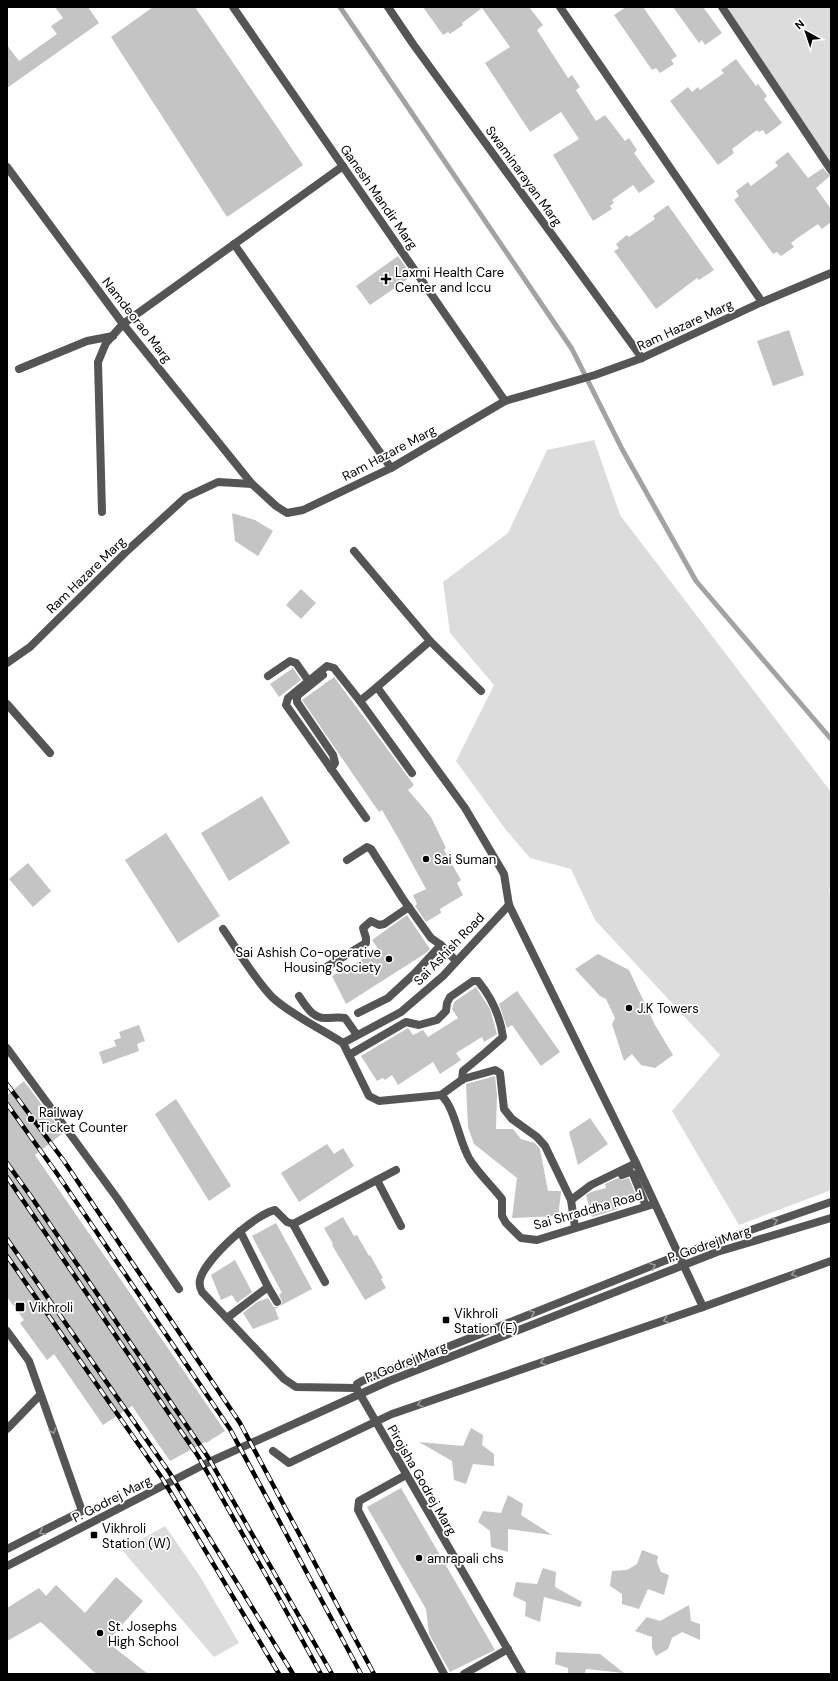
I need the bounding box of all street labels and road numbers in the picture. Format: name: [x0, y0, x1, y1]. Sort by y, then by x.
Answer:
street label: Swaminarayan Marg: [482, 122, 566, 230]
street label: Ganesh Mandir Marg: [336, 141, 422, 253]
street label: Namdeorao Marg: [98, 274, 176, 366]
street label: Ram Hazare Marg: [634, 295, 736, 355]
street label: Ram Hazare Marg: [339, 421, 439, 485]
street label: Ram Hazare Marg: [43, 533, 129, 617]
street label: Sai Ashish Road: [410, 909, 488, 989]
street label: Sai Shraddha Road: [532, 1186, 644, 1234]
street label: P. Godrej Marg: [665, 1222, 753, 1266]
street label: P. Godrej Marg: [363, 1338, 449, 1386]
street label: Pirojsha Godrej Marg: [383, 1422, 461, 1538]
street label: P. Godrej Marg: [69, 1472, 155, 1526]

